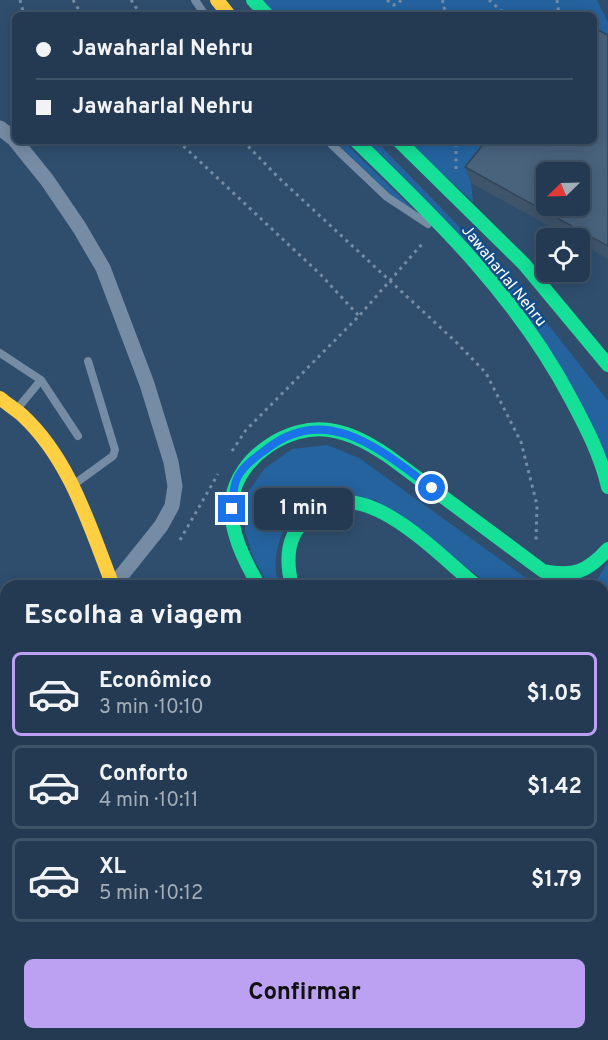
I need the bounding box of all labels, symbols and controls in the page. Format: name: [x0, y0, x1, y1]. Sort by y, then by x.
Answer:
text: Jawaharlal Nehru: [72, 36, 253, 63]
text: Jawaharlal Nehru: [72, 94, 253, 121]
north arrow: [536, 162, 590, 216]
map controls: [536, 162, 590, 282]
street label: Jawaharlal Nehru: [456, 221, 551, 331]
button: locate: [536, 228, 590, 282]
route start: [418, 474, 445, 501]
callout: 1 min: [253, 488, 352, 530]
route end: [218, 495, 245, 522]
text: 1 min: [279, 496, 328, 522]
text: Escolha a viagem: [24, 599, 243, 633]
icon: car: [27, 667, 81, 721]
text: Econômico: [99, 668, 212, 695]
text: $1.05: [527, 681, 582, 708]
text: 3 min · 10:10: [99, 695, 204, 721]
icon: car: [27, 760, 81, 814]
text: Conforto: [99, 761, 188, 788]
text: $1.42: [527, 774, 582, 801]
text: 4 min · 10:11: [99, 788, 199, 814]
icon: car: [27, 853, 81, 907]
text: XL: [99, 854, 126, 881]
text: $1.79: [531, 867, 582, 894]
text: 5 min · 10:12: [99, 881, 203, 907]
button: Confirmar: [24, 959, 585, 1028]

